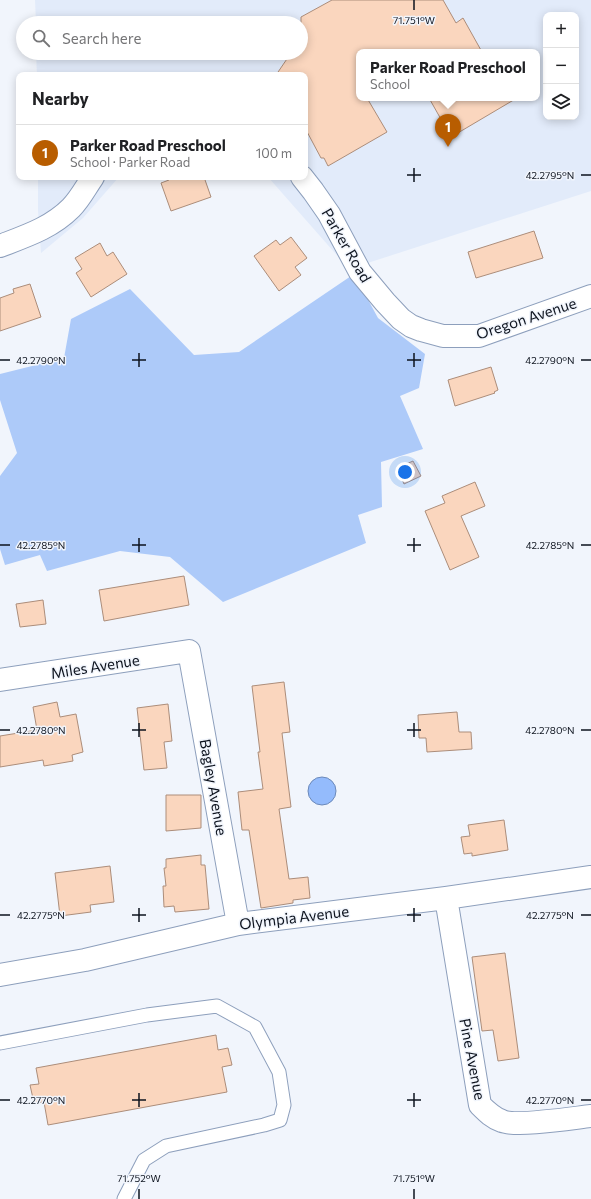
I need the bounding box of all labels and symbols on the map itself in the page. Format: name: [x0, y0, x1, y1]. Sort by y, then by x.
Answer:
text: 71.751°W: [393, 14, 435, 26]
pin: 1: [435, 114, 461, 147]
text: 42.2795°N: [526, 169, 574, 181]
street label: Parker Road: [318, 205, 376, 285]
street label: Oregon Avenue: [474, 293, 578, 343]
text: 42.2790°N: [16, 354, 66, 366]
text: 42.2790°N: [525, 354, 575, 366]
your location: [395, 462, 415, 482]
text: 42.2785°N: [17, 539, 65, 551]
text: 42.2785°N: [526, 539, 574, 551]
street label: Miles Avenue: [49, 650, 141, 682]
text: 42.2780°N: [16, 724, 66, 736]
text: 42.2780°N: [525, 724, 575, 736]
street label: Bagley Avenue: [197, 737, 231, 837]
street label: Olympia Avenue: [238, 901, 350, 933]
text: 42.2775°N: [17, 909, 65, 921]
text: 42.2775°N: [526, 909, 574, 921]
street label: Pine Avenue: [456, 1017, 490, 1101]
text: 42.2770°N: [17, 1094, 65, 1106]
text: 42.2770°N: [526, 1094, 574, 1106]
text: 71.752°W: [117, 1172, 161, 1184]
text: 71.751°W: [393, 1172, 435, 1184]

